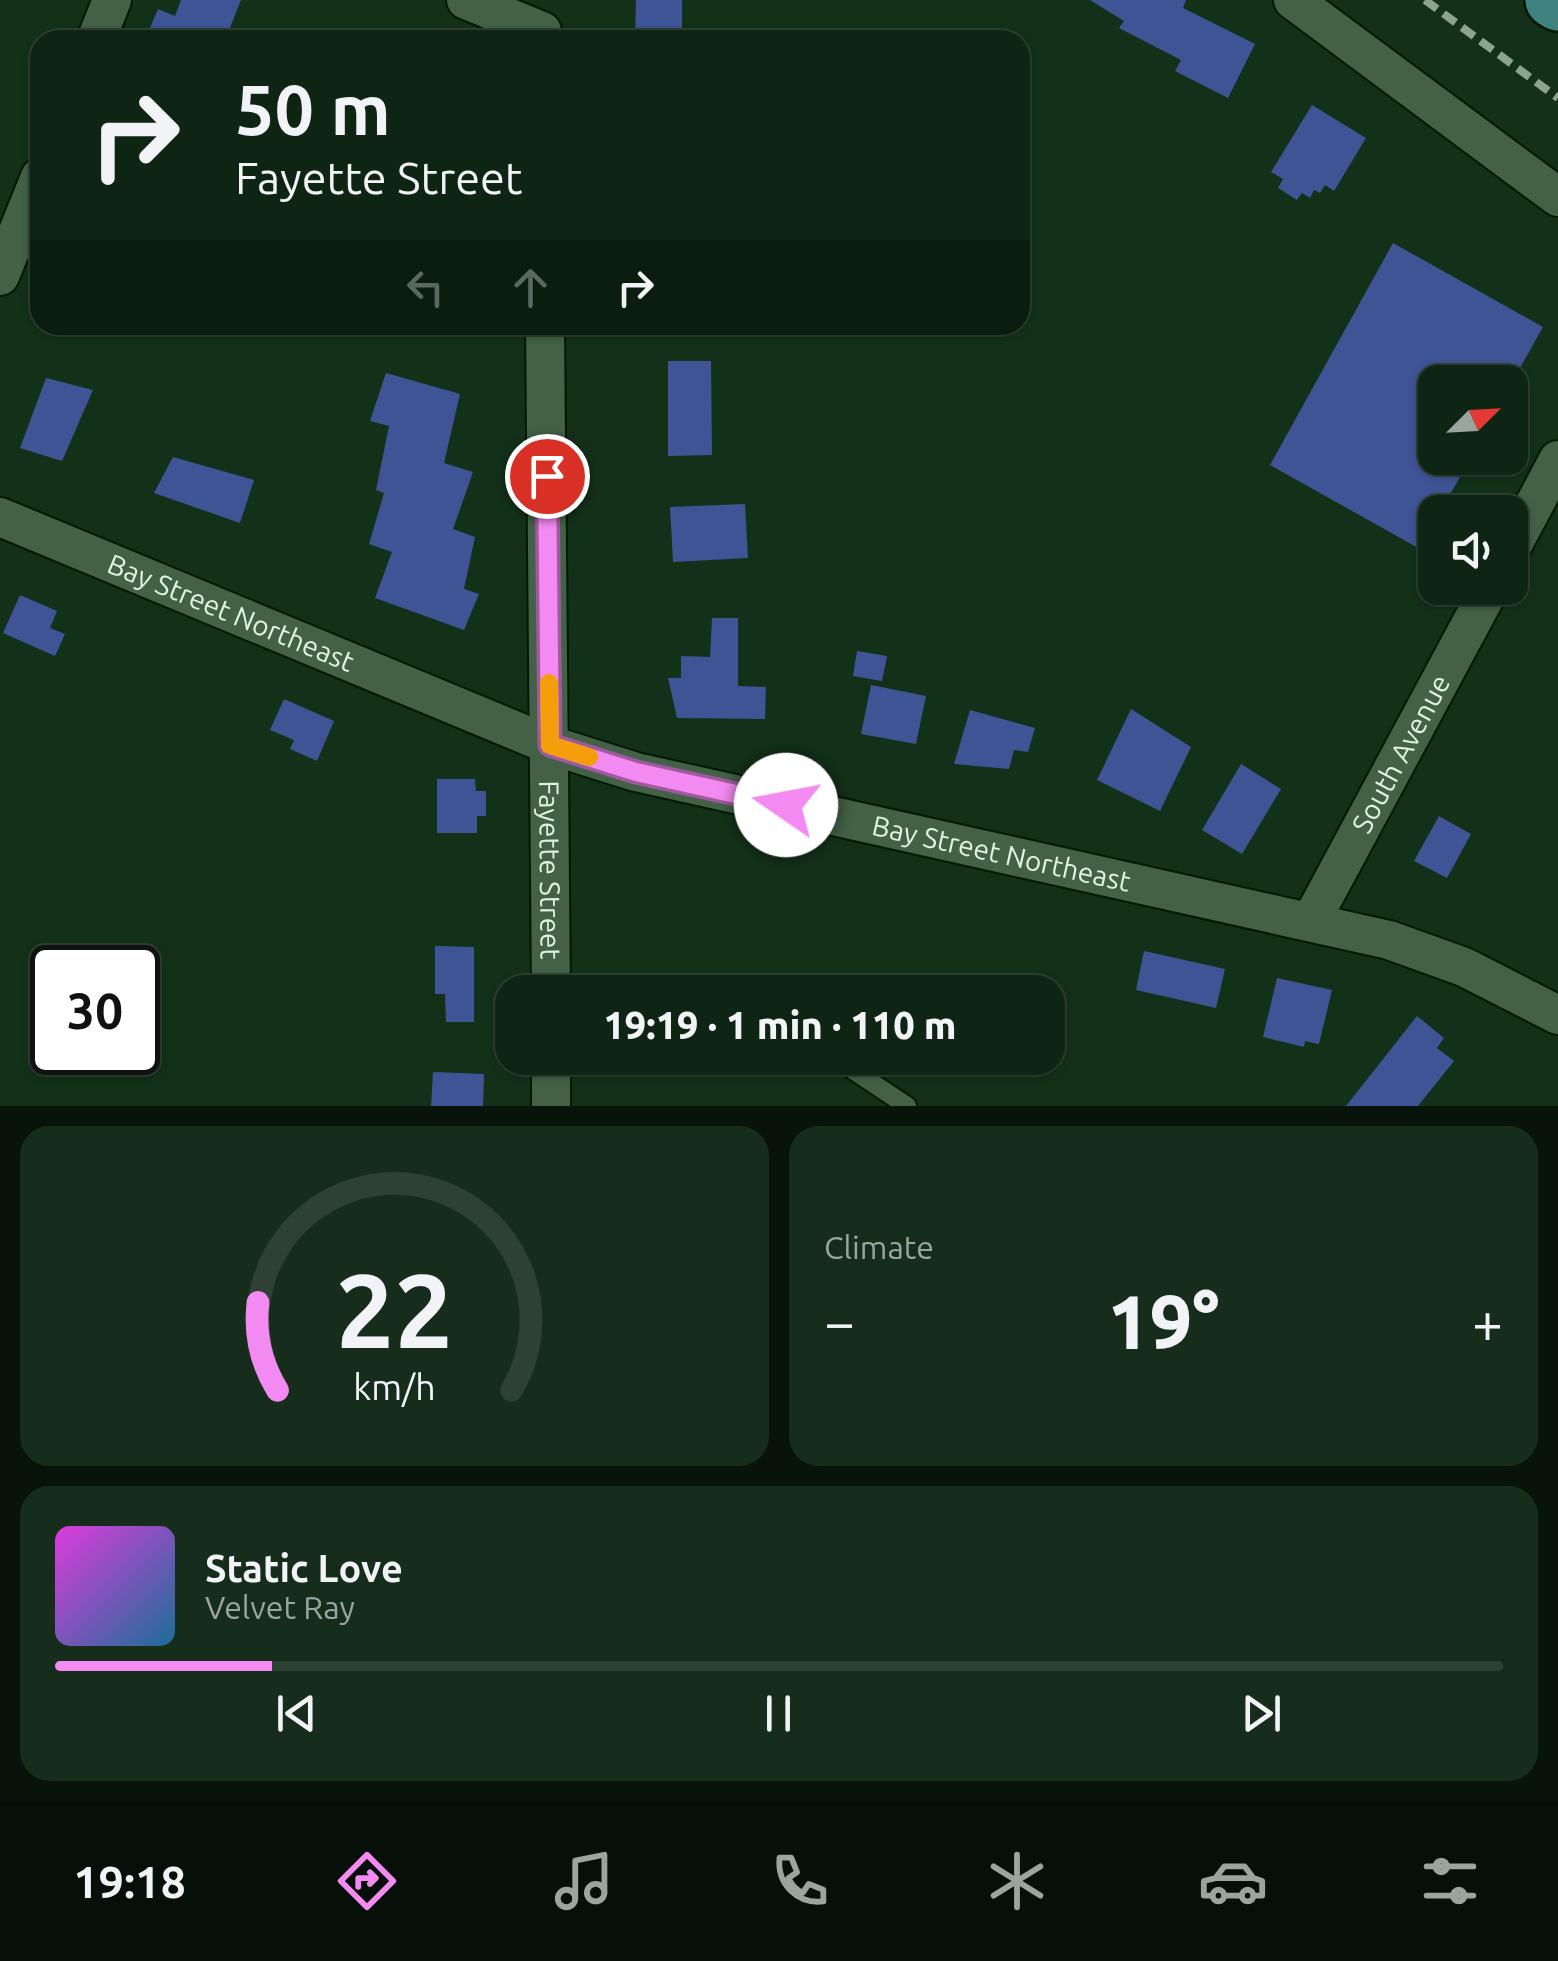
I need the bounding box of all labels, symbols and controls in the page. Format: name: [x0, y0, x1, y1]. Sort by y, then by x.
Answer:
icon: right: [70, 70, 200, 200]
text: 50 m: [235, 70, 391, 148]
text: Fayette Street: [235, 152, 523, 203]
icon: left: [398, 260, 453, 315]
icon: ahead: [503, 260, 558, 315]
icon: right: [608, 260, 663, 315]
north arrow: [1418, 365, 1528, 475]
map controls: [1418, 365, 1528, 605]
pin: [505, 434, 590, 519]
icon: arrive: [520, 449, 575, 504]
button: sound: [1418, 495, 1528, 605]
street label: Bay Street Northeast: [103, 547, 359, 677]
street label: South Avenue: [1345, 669, 1456, 838]
position arrow: [734, 753, 838, 857]
street label: Fayette Street: [534, 780, 567, 960]
street label: Bay Street Northeast: [869, 809, 1134, 897]
speed limit sign: 30: [30, 945, 160, 1075]
text: 19:19 · 1 min · 110 m: [603, 1004, 957, 1046]
text: Climate: [824, 1229, 934, 1265]
text: 22: [336, 1251, 453, 1368]
text: 19°: [1108, 1279, 1219, 1363]
text: −: [824, 1291, 855, 1352]
text: +: [1472, 1291, 1503, 1352]
text: km/h: [353, 1367, 436, 1407]
text: Static Love: [205, 1547, 403, 1589]
text: Velvet Ray: [205, 1589, 355, 1625]
icon: previous: [269, 1686, 324, 1741]
icon: pause: [751, 1686, 806, 1741]
icon: next: [1234, 1686, 1289, 1741]
icon: directions: [332, 1846, 402, 1916]
icon: music: [549, 1846, 619, 1916]
icon: phone: [765, 1846, 835, 1916]
icon: climate: [982, 1846, 1052, 1916]
icon: car: [1198, 1846, 1268, 1916]
icon: filters: [1415, 1846, 1485, 1916]
text: 19:18: [73, 1856, 186, 1907]

